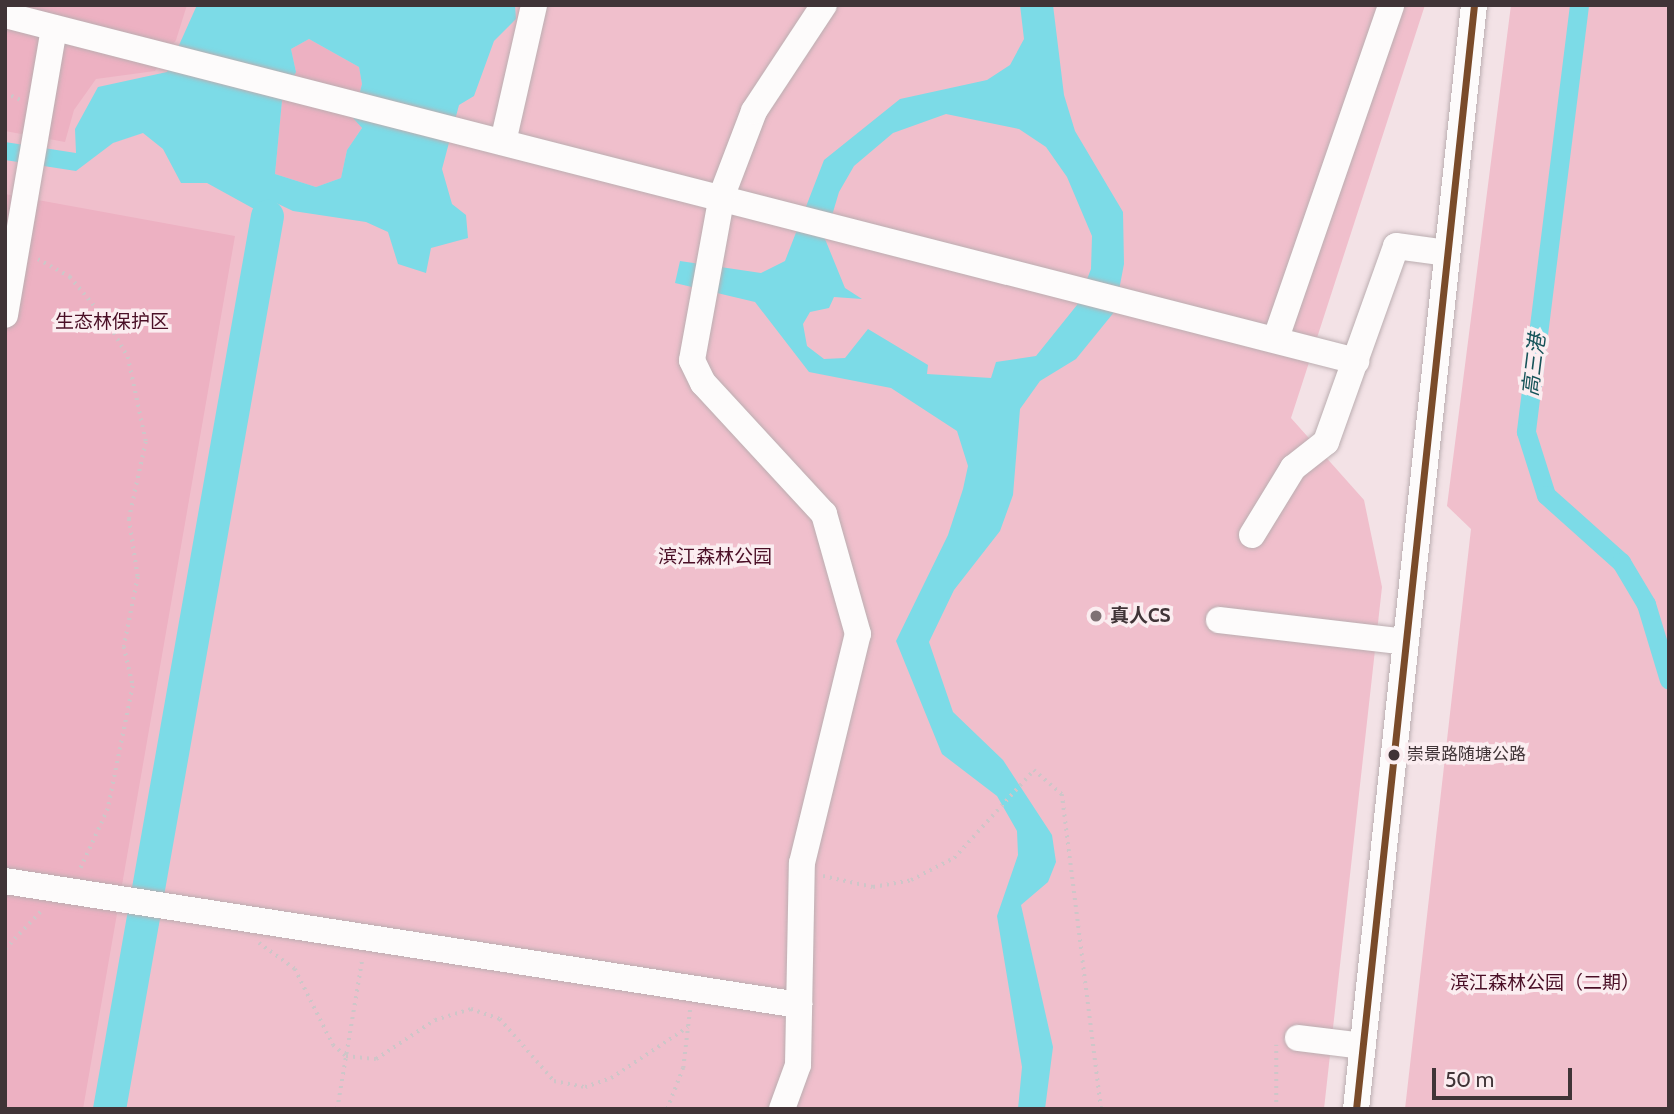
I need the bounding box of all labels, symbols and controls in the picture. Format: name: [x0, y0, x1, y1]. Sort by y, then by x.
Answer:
park label: 生态林保护区: [55, 311, 169, 333]
water label: 高三港: [1518, 332, 1550, 398]
park label: 滨江森林公园: [658, 546, 772, 568]
place label: 真人CS: [1110, 605, 1171, 627]
marker: 真人CS: [1088, 608, 1104, 624]
place label: 崇景路随塘公路: [1407, 745, 1526, 765]
marker: 崇景路随塘公路: [1387, 748, 1401, 762]
park label: 滨江森林公园（二期）: [1450, 972, 1640, 994]
scale bar: [1436, 1054, 1576, 1098]
text: 50 m: [1445, 1067, 1494, 1092]

